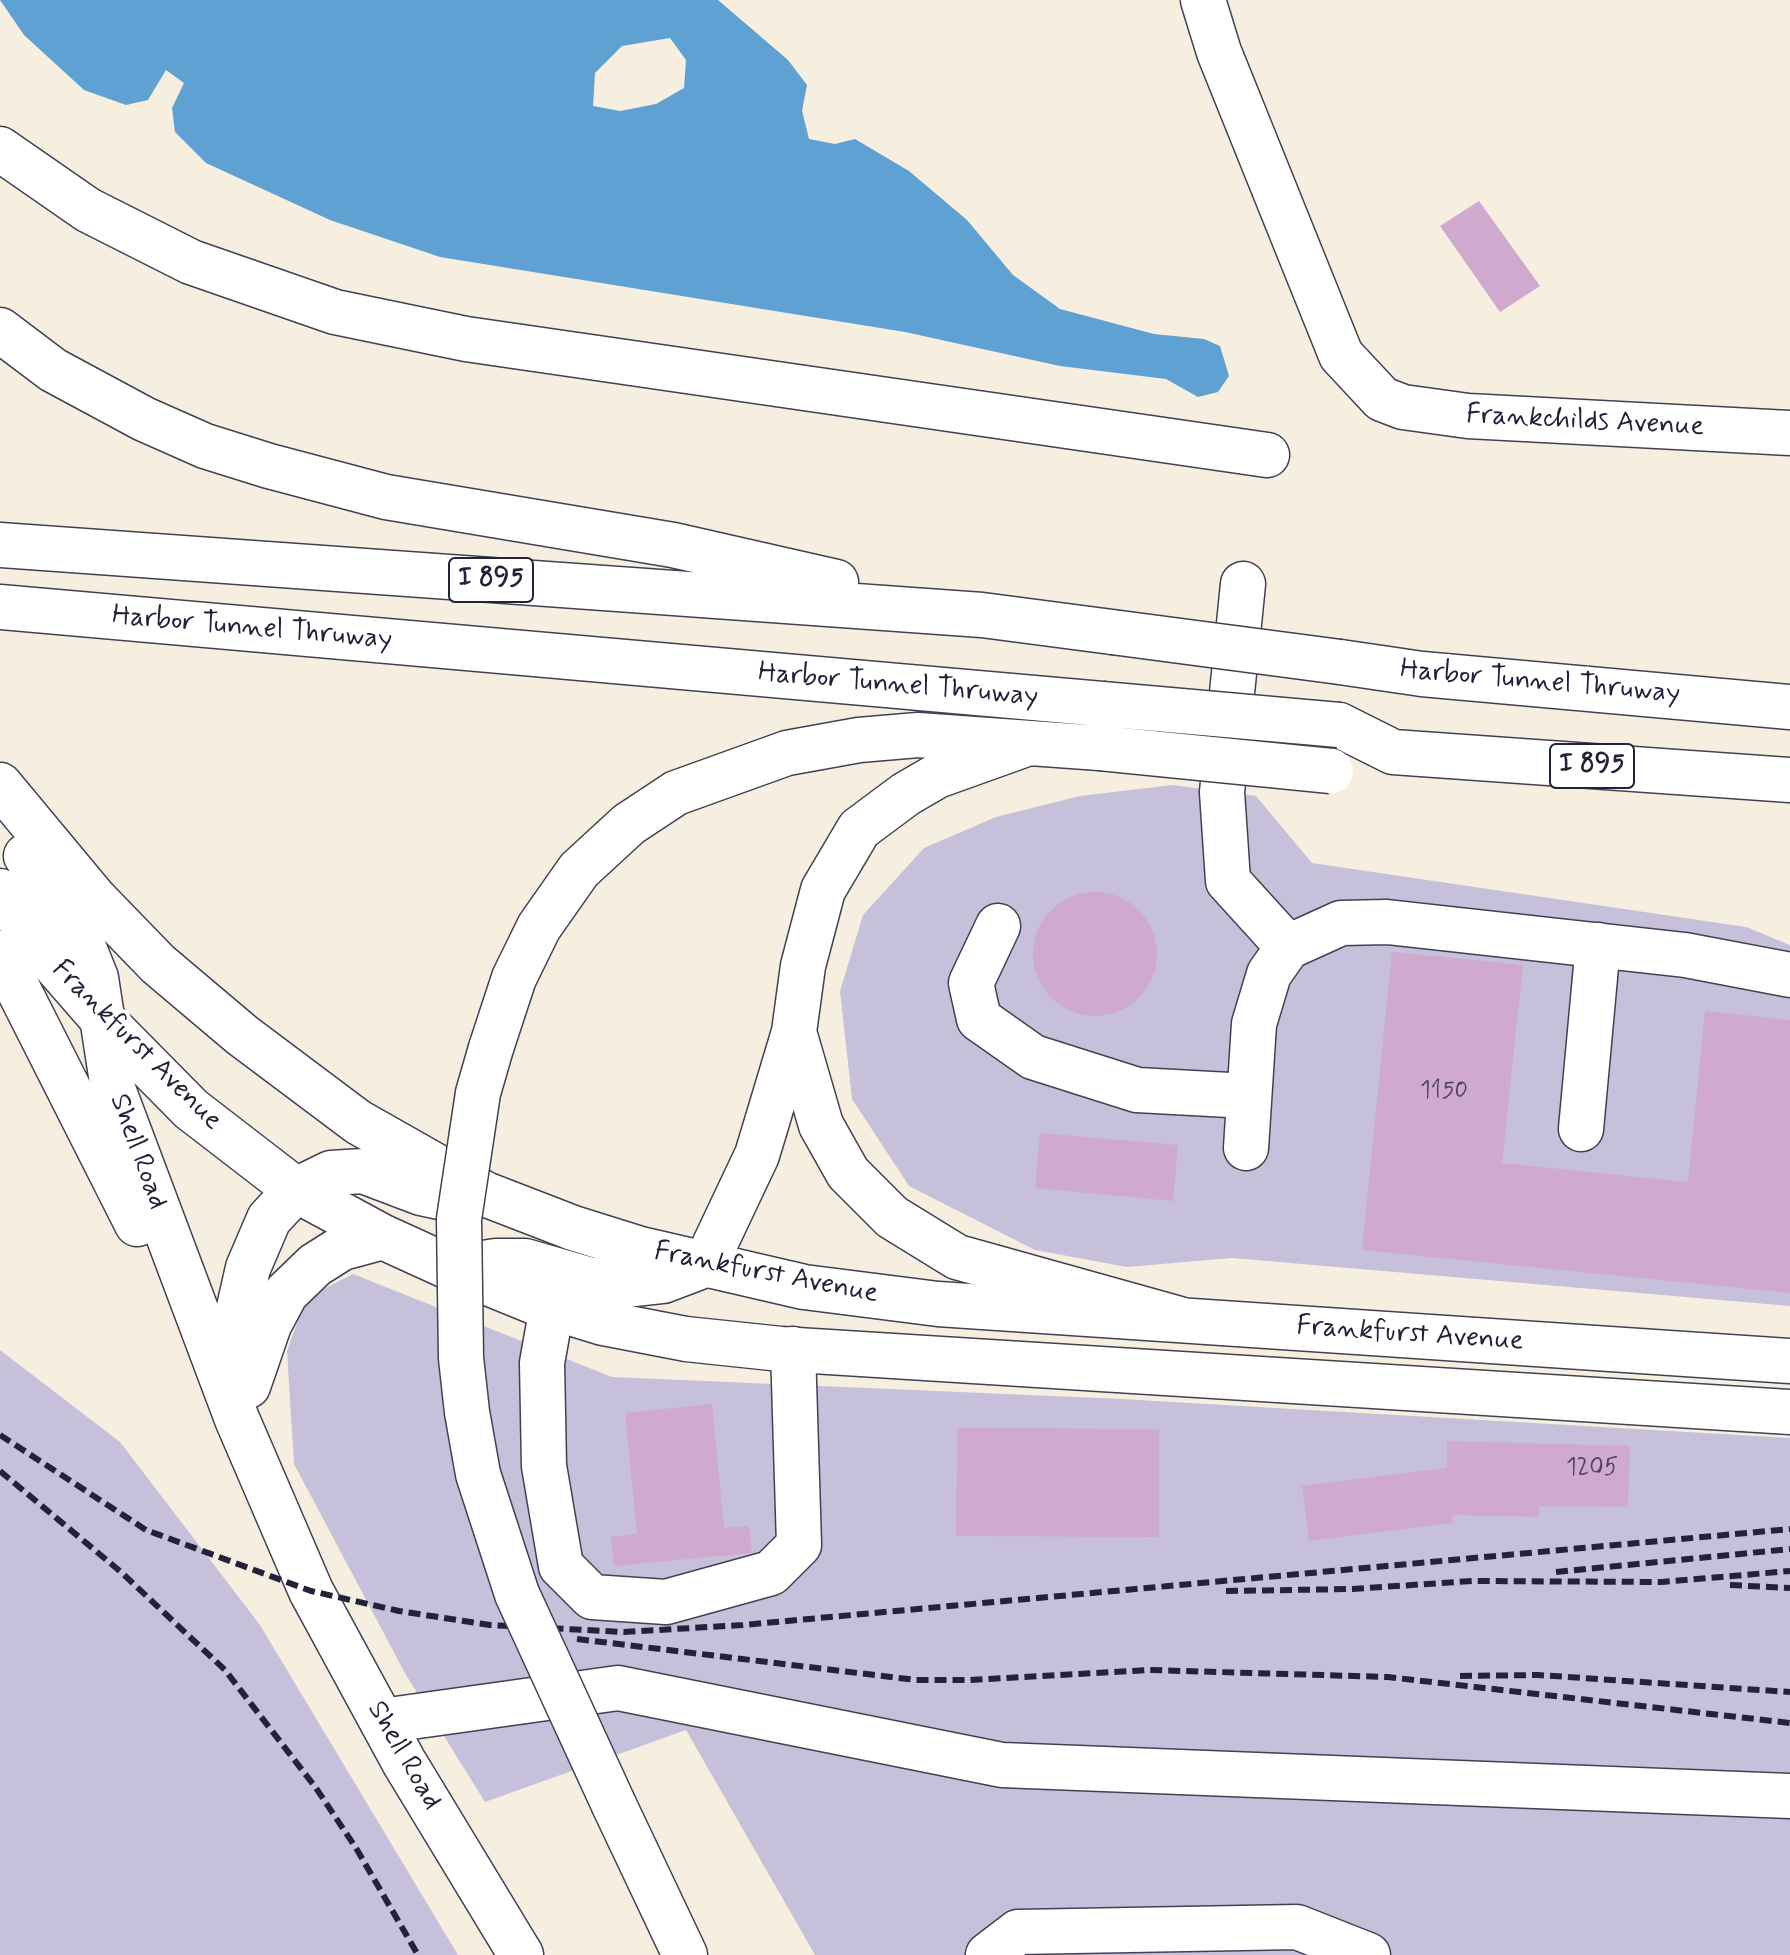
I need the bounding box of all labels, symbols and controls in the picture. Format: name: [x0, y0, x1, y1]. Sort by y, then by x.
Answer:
street label: Frankchilds Avenue: [1465, 399, 1705, 445]
road number: I 895: [449, 558, 533, 602]
street label: Harbor Tunnel Thruway: [111, 600, 393, 658]
street label: Harbor Tunnel Thruway: [1399, 654, 1681, 712]
street label: Harbor Tunnel Thruway: [757, 657, 1039, 715]
road number: I 895: [1550, 744, 1634, 788]
street label: Frankfurst Avenue: [44, 954, 228, 1138]
house number: 1150: [1420, 1078, 1468, 1106]
street label: Shell Road: [101, 1090, 173, 1214]
street label: Frankfurst Avenue: [651, 1236, 881, 1312]
street label: Frankfurst Avenue: [1295, 1310, 1525, 1360]
house number: 1205: [1566, 1455, 1618, 1483]
street label: Shell Road: [358, 1696, 448, 1816]

